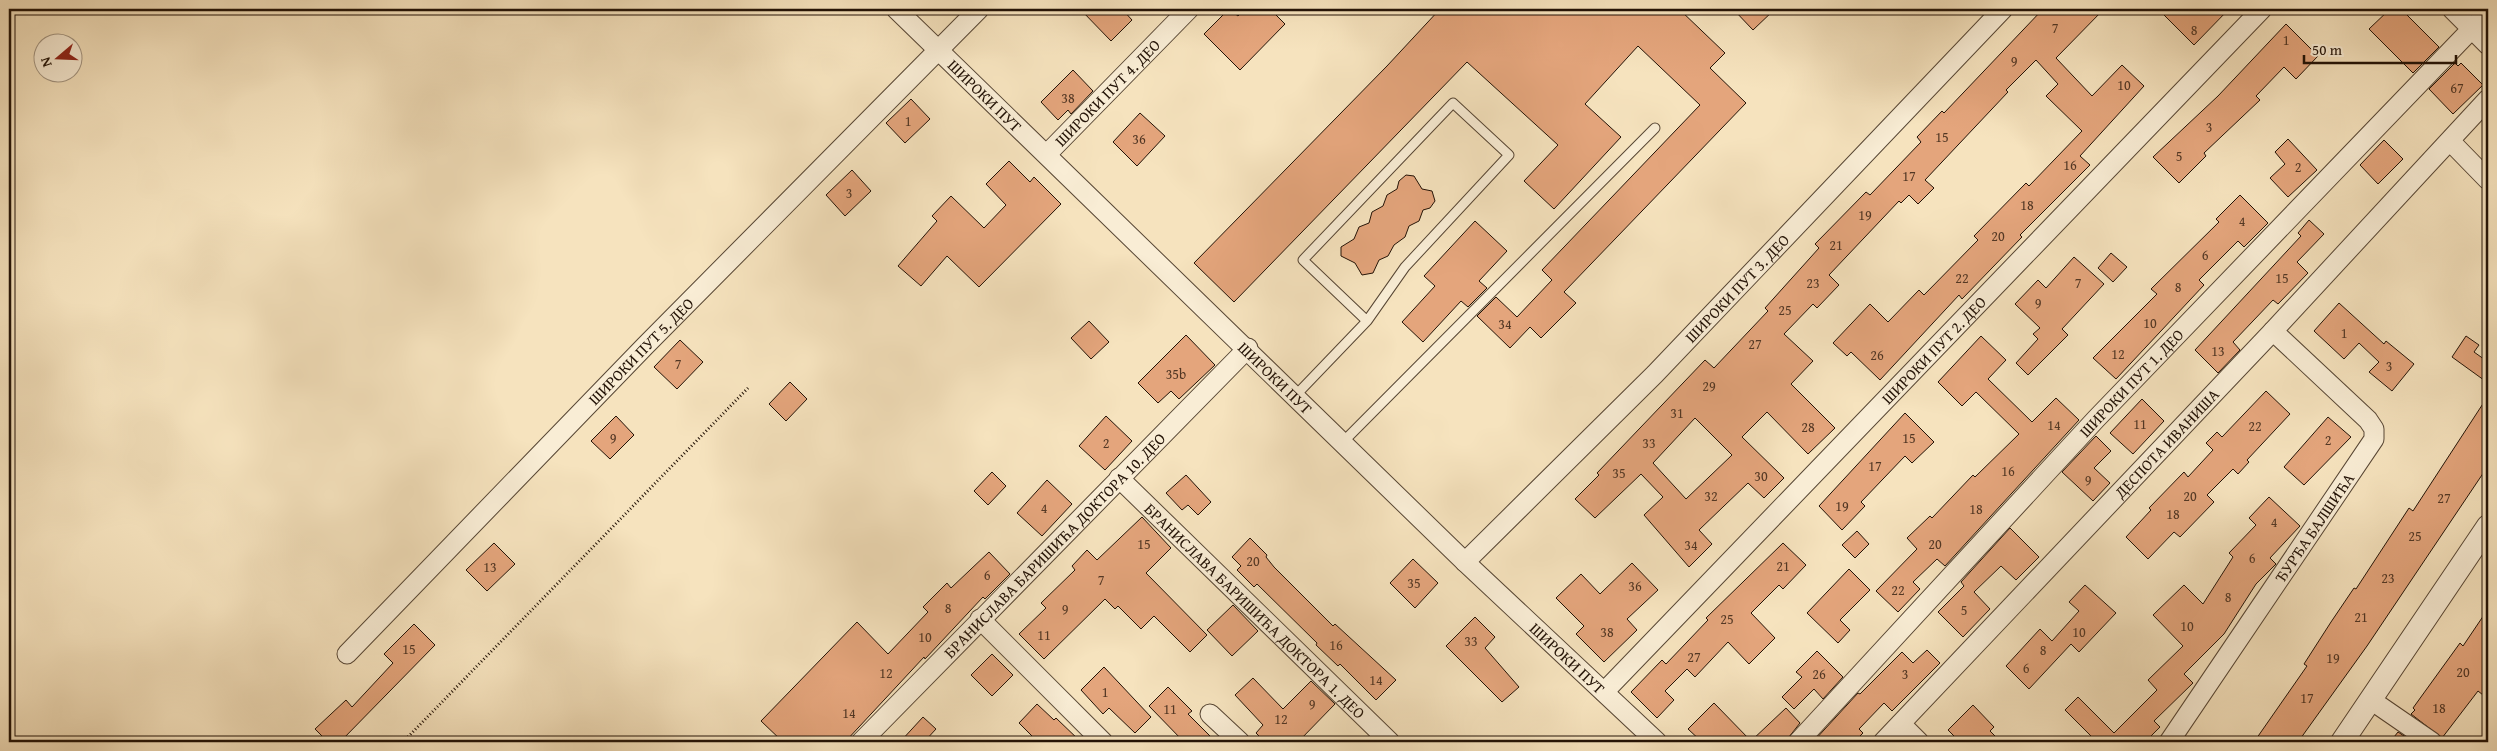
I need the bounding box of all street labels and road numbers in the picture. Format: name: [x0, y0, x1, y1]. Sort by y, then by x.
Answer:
street label: ШИРОКИ ПУТ 4. ДЕО: [1049, 33, 1166, 152]
street label: ШИРОКИ ПУТ: [942, 53, 1028, 137]
street label: ШИРОКИ ПУТ 3. ДЕО: [1679, 228, 1795, 348]
street label: ШИРОКИ ПУТ 2. ДЕО: [1876, 290, 1992, 410]
street label: ШИРОКИ ПУТ 5. ДЕО: [582, 291, 699, 410]
street label: ШИРОКИ ПУТ 1. ДЕО: [2073, 323, 2189, 442]
street label: ШИРОКИ ПУТ: [1233, 336, 1318, 420]
street label: ДЕСПОТА ИВАНИША: [2108, 383, 2225, 504]
street label: БРАНИСЛАВА БАРИШИЋА ДОКТОРА 10. ДЕО: [938, 427, 1171, 663]
street label: ЂУРЂА БАЛШИЋА: [2268, 468, 2360, 587]
street label: БРАНИСЛАВА БАРИШИЋА ДОКТОРА 1. ДЕО: [1139, 497, 1371, 724]
street label: ШИРОКИ ПУТ: [1524, 617, 1611, 700]

